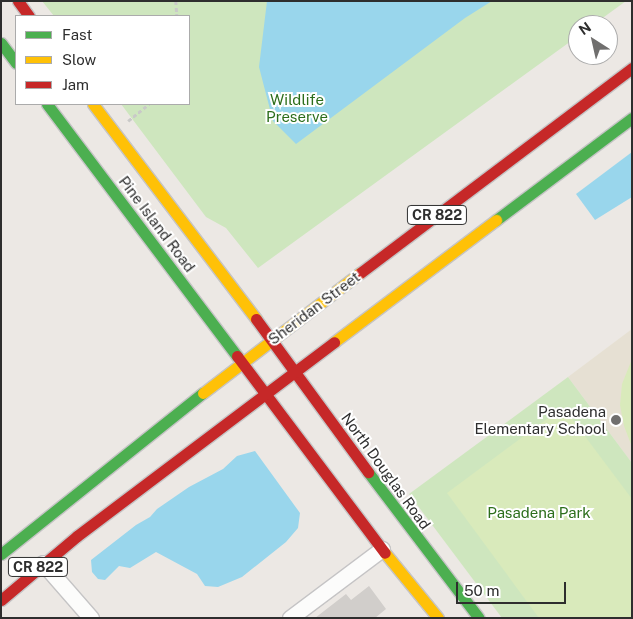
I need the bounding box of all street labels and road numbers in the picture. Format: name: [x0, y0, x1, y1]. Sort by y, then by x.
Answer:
street label: Pine Island Road: [115, 172, 199, 276]
road number: CR 822: [406, 204, 468, 226]
street label: Sheridan Street: [265, 268, 363, 348]
street label: North Douglas Road: [338, 409, 434, 533]
road number: CR 822: [7, 556, 69, 578]

